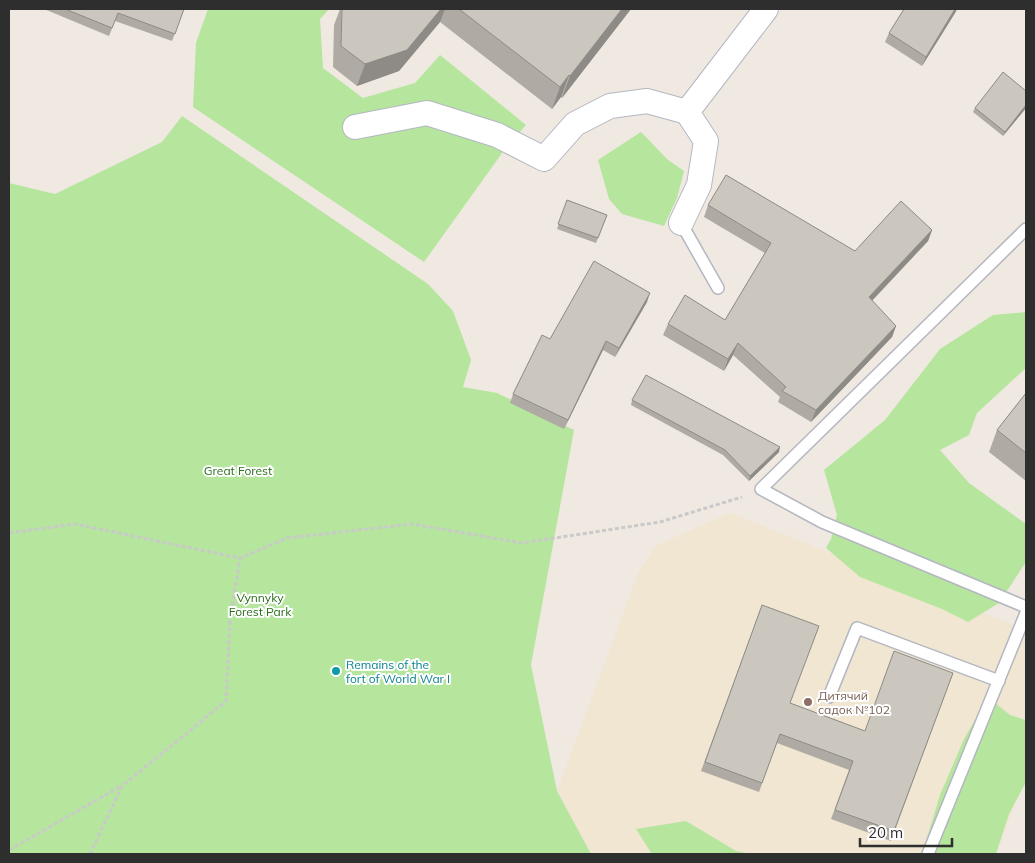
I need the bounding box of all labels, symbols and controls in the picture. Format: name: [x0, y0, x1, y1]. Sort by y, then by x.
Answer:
park label: Great Forest: [204, 463, 272, 478]
park label: Vynnyky Forest Park: [229, 590, 292, 619]
place label: Remains of the fort of World War I: [346, 657, 450, 686]
marker: Remains of the fort of World War I: [330, 665, 342, 677]
place label: Дитячий садок №102: [818, 688, 890, 717]
marker: Дитячий садок №102: [802, 696, 814, 708]
scale bar: [860, 816, 952, 848]
text: 20 m: [868, 823, 903, 842]

